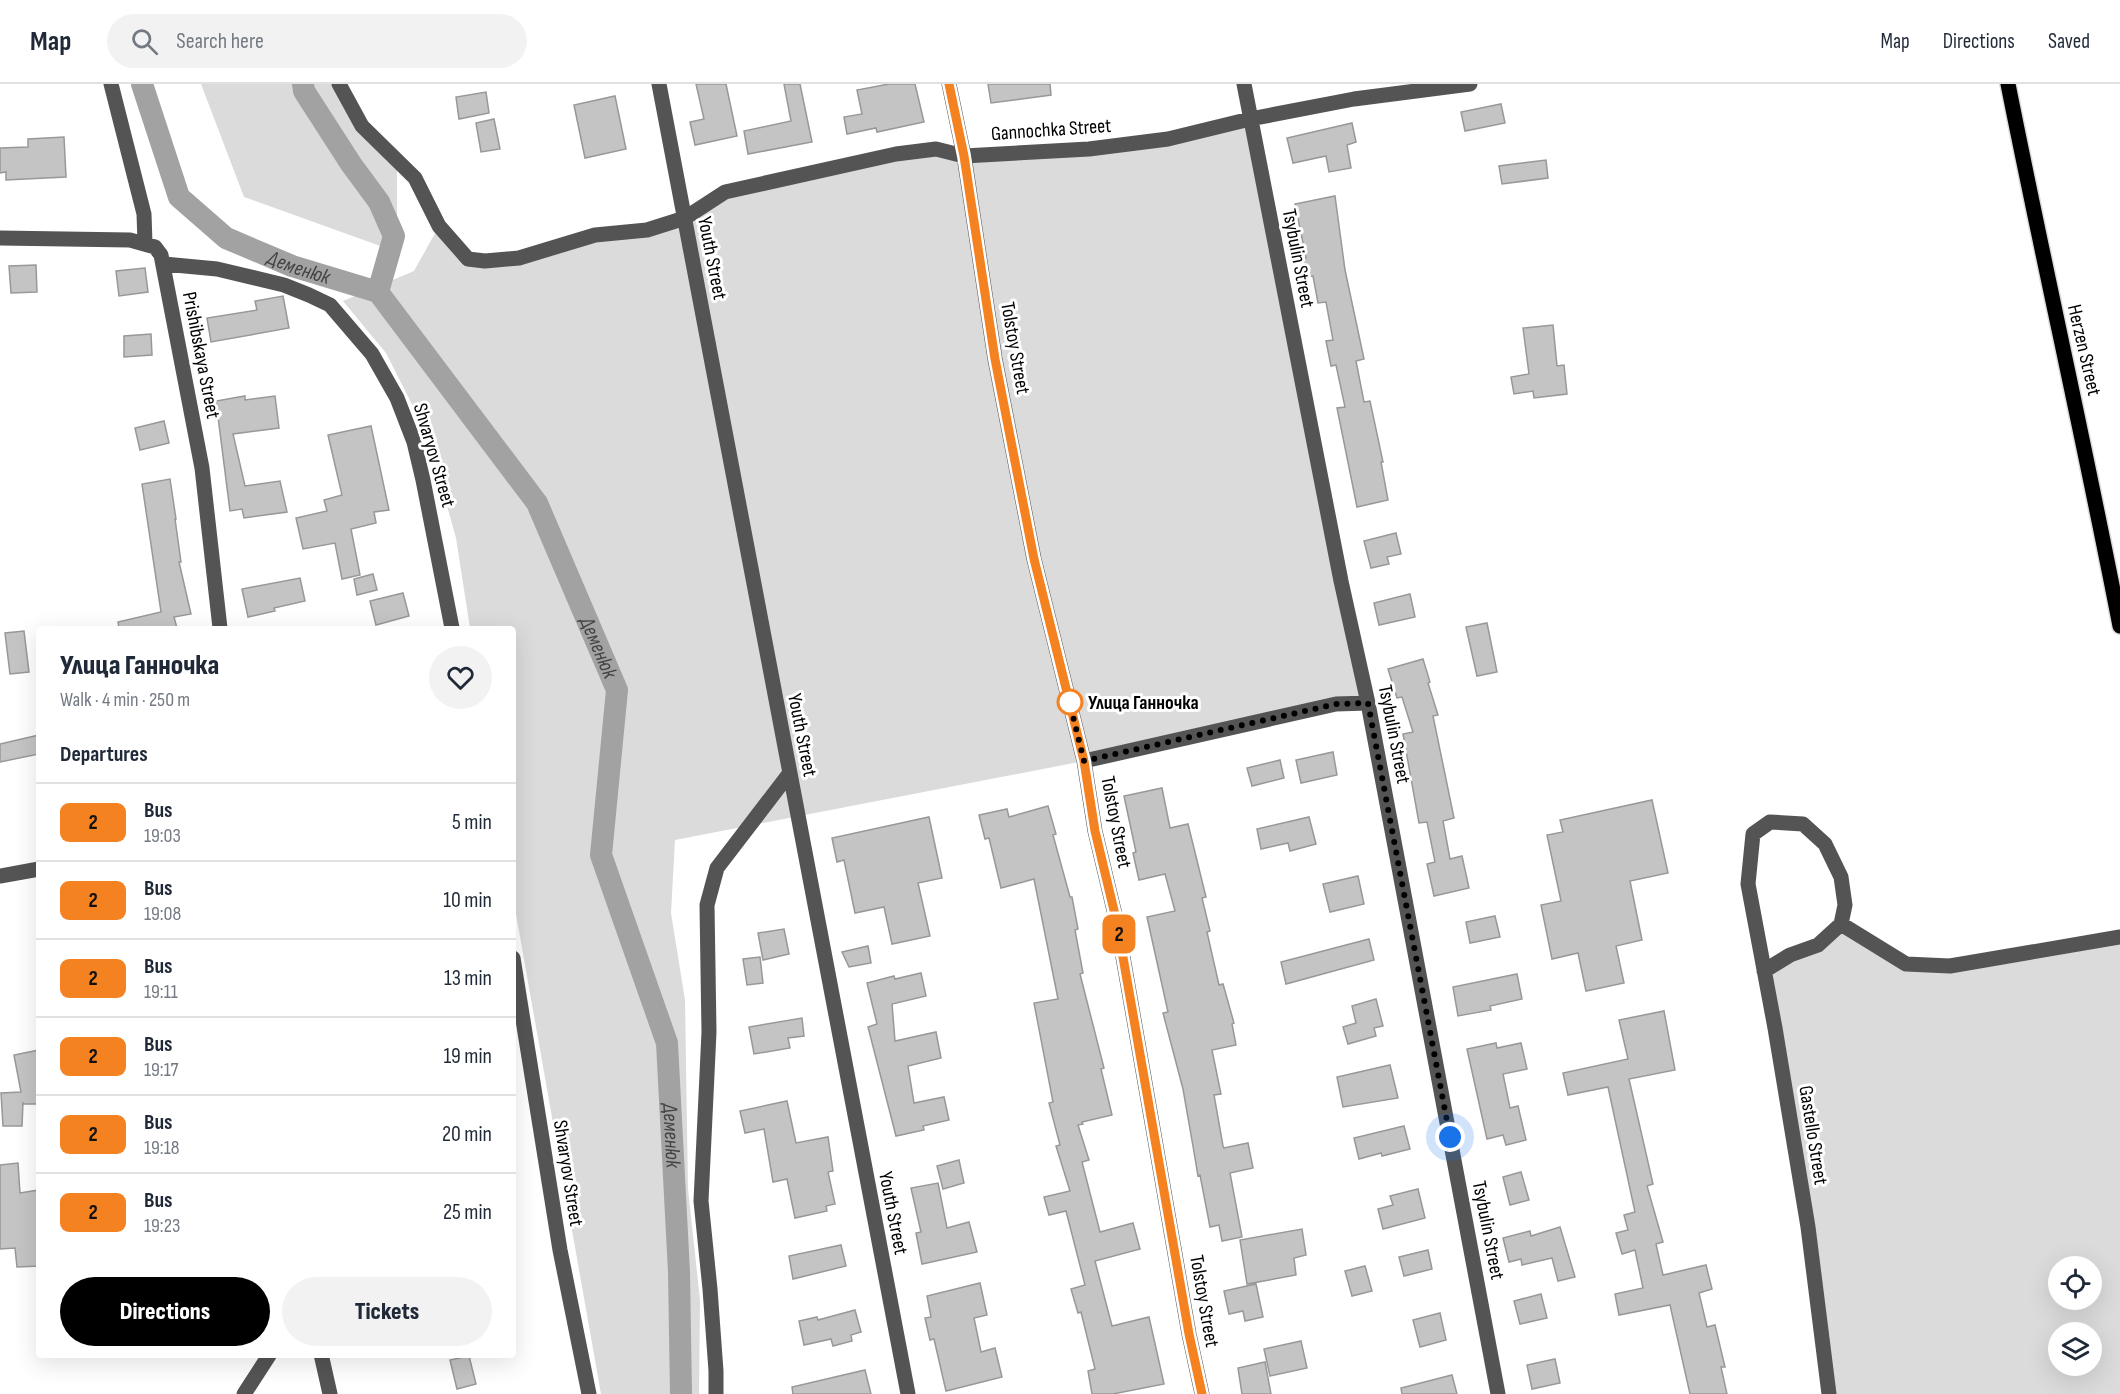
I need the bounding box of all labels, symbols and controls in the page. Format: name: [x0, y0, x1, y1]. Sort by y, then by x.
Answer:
search box: [107, 14, 527, 68]
text: Map: [30, 25, 71, 58]
icon: search: [128, 25, 161, 58]
text: Search here: [176, 28, 264, 55]
text: Map: [1880, 29, 1910, 54]
text: Directions: [1943, 29, 2015, 54]
text: Saved: [2048, 29, 2090, 54]
street label: Gannochka Street: [990, 114, 1112, 146]
street label: Tsybulin Street: [1277, 207, 1319, 310]
street label: Youth Street: [692, 215, 732, 302]
water label: Деменюк: [263, 245, 334, 290]
street label: Prishibskaya Street: [177, 290, 225, 421]
street label: Tolstoy Street: [995, 300, 1035, 396]
street label: Herzen Street: [2062, 302, 2106, 398]
street label: Shvaryov Street: [408, 401, 460, 510]
water label: Деменюк: [574, 612, 623, 683]
button: heart: [429, 646, 492, 709]
text: Улица Ганночка: [60, 649, 219, 682]
street label: Tsybulin Street: [1373, 683, 1415, 786]
text: Walk · 4 min · 250 m: [60, 688, 190, 712]
marker: Улица Ганночка: [1057, 689, 1083, 715]
place label: Улица Ганночка: [1088, 691, 1199, 715]
street label: Youth Street: [782, 692, 822, 779]
text: Departures: [60, 741, 148, 768]
street label: Tolstoy Street: [1095, 774, 1137, 870]
text: Bus: [144, 797, 173, 824]
text: 5 min: [452, 809, 492, 836]
text: 2: [88, 810, 98, 835]
text: 19:03: [144, 824, 181, 848]
text: Bus: [144, 875, 173, 902]
text: 10 min: [443, 887, 492, 914]
text: 2: [88, 888, 98, 913]
text: 19:08: [144, 902, 181, 926]
line badge: 2: [1100, 914, 1138, 954]
text: 2: [1114, 922, 1124, 947]
text: Bus: [144, 953, 173, 980]
text: 13 min: [444, 965, 492, 992]
text: 2: [88, 966, 98, 991]
text: 19:11: [144, 980, 178, 1004]
text: Bus: [144, 1031, 173, 1058]
text: 19 min: [443, 1043, 492, 1070]
text: 2: [88, 1044, 98, 1069]
text: 19:17: [144, 1058, 179, 1082]
street label: Gastello Street: [1793, 1084, 1833, 1186]
water label: Деменюк: [657, 1102, 686, 1169]
text: Bus: [144, 1109, 173, 1136]
street label: Shvaryov Street: [548, 1118, 588, 1228]
text: 20 min: [442, 1121, 492, 1148]
text: 2: [88, 1122, 98, 1147]
your location: [1435, 1122, 1465, 1152]
text: 19:18: [144, 1136, 179, 1160]
street label: Youth Street: [873, 1170, 913, 1257]
street label: Tsybulin Street: [1467, 1179, 1509, 1282]
text: Bus: [144, 1187, 173, 1214]
text: 25 min: [443, 1199, 492, 1226]
text: 2: [88, 1200, 98, 1225]
text: 19:23: [144, 1214, 180, 1238]
street label: Tolstoy Street: [1184, 1253, 1224, 1349]
map controls: [2048, 1256, 2102, 1376]
button: locate: [2048, 1256, 2102, 1310]
button: Directions: [60, 1277, 270, 1346]
button: Tickets: [282, 1277, 492, 1346]
button: layers: [2048, 1322, 2102, 1376]

